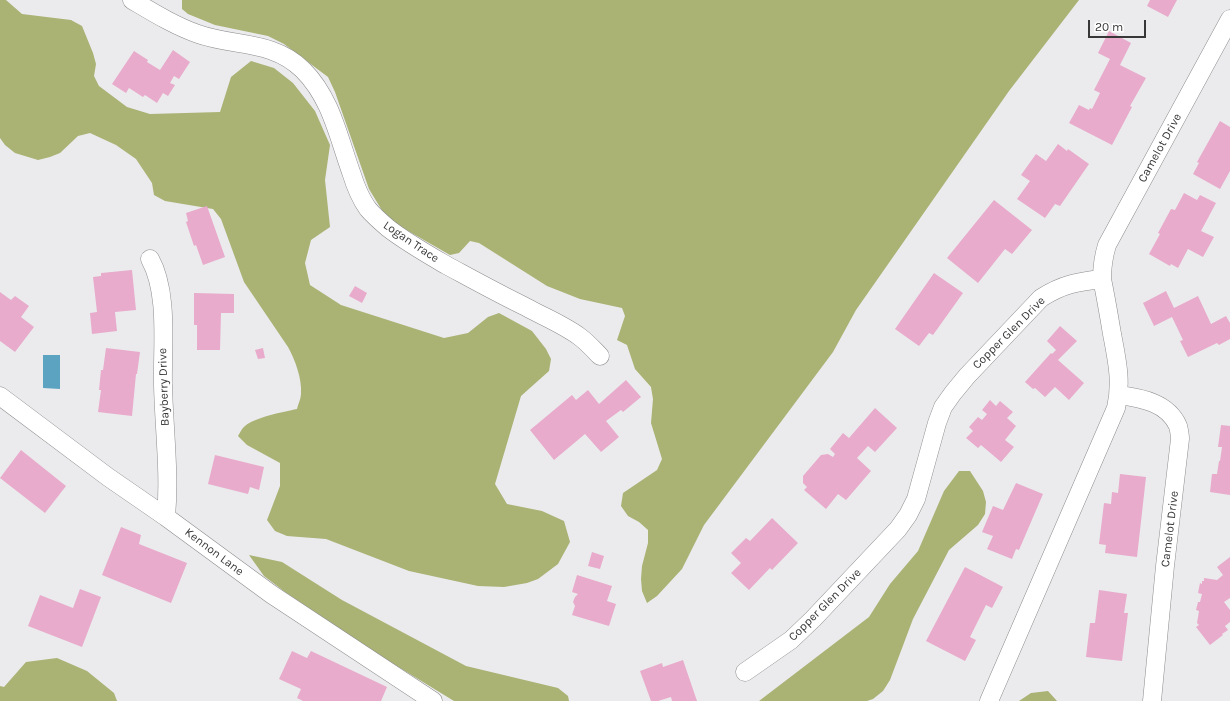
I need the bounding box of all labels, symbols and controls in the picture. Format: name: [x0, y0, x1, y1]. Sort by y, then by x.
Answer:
scale bar: [1090, 12, 1148, 38]
text: 20 m: [1095, 20, 1123, 34]
street label: Camelot Drive: [1135, 111, 1185, 185]
street label: Logan Trace: [380, 218, 442, 266]
street label: Copper Glen Drive: [970, 294, 1048, 372]
street label: Bayberry Drive: [155, 348, 173, 426]
street label: Camelot Drive: [1158, 490, 1182, 568]
street label: Kennon Lane: [182, 525, 246, 579]
street label: Copper Glen Drive: [786, 566, 864, 644]

